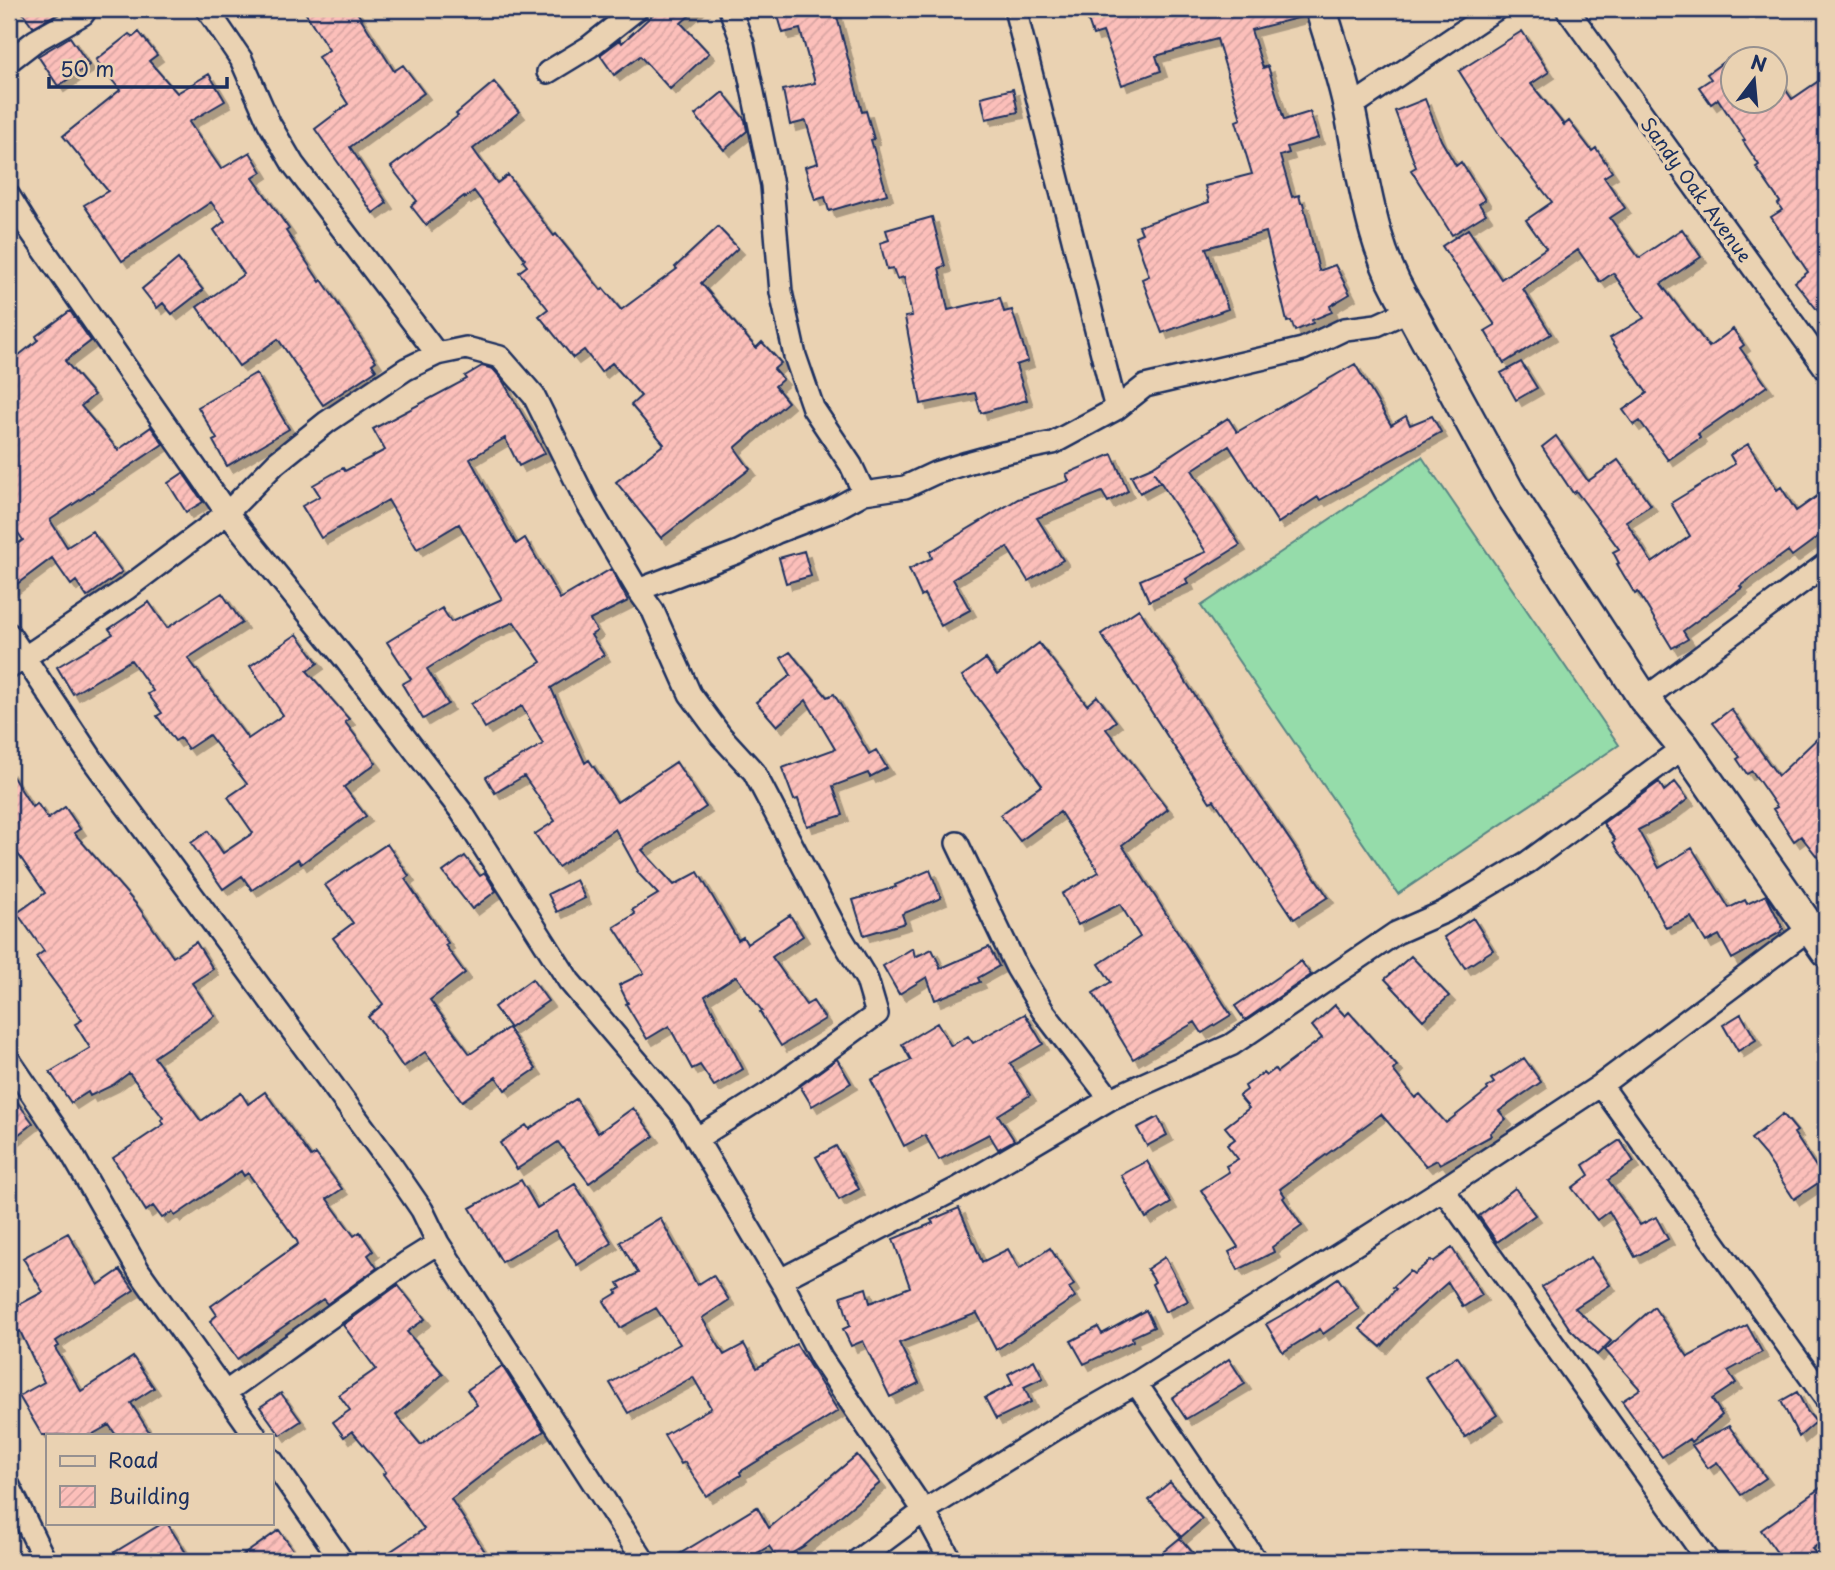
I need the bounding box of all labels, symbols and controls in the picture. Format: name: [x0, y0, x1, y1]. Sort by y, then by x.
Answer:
scale bar: [49, 46, 228, 90]
north arrow: [1720, 46, 1790, 116]
text: N: [1748, 47, 1770, 78]
text: 50 m: [60, 52, 114, 84]
street label: Sandy Oak Avenue: [1635, 111, 1759, 267]
legend: [46, 1434, 273, 1524]
text: Road: [108, 1443, 159, 1475]
text: Building: [108, 1479, 190, 1511]

